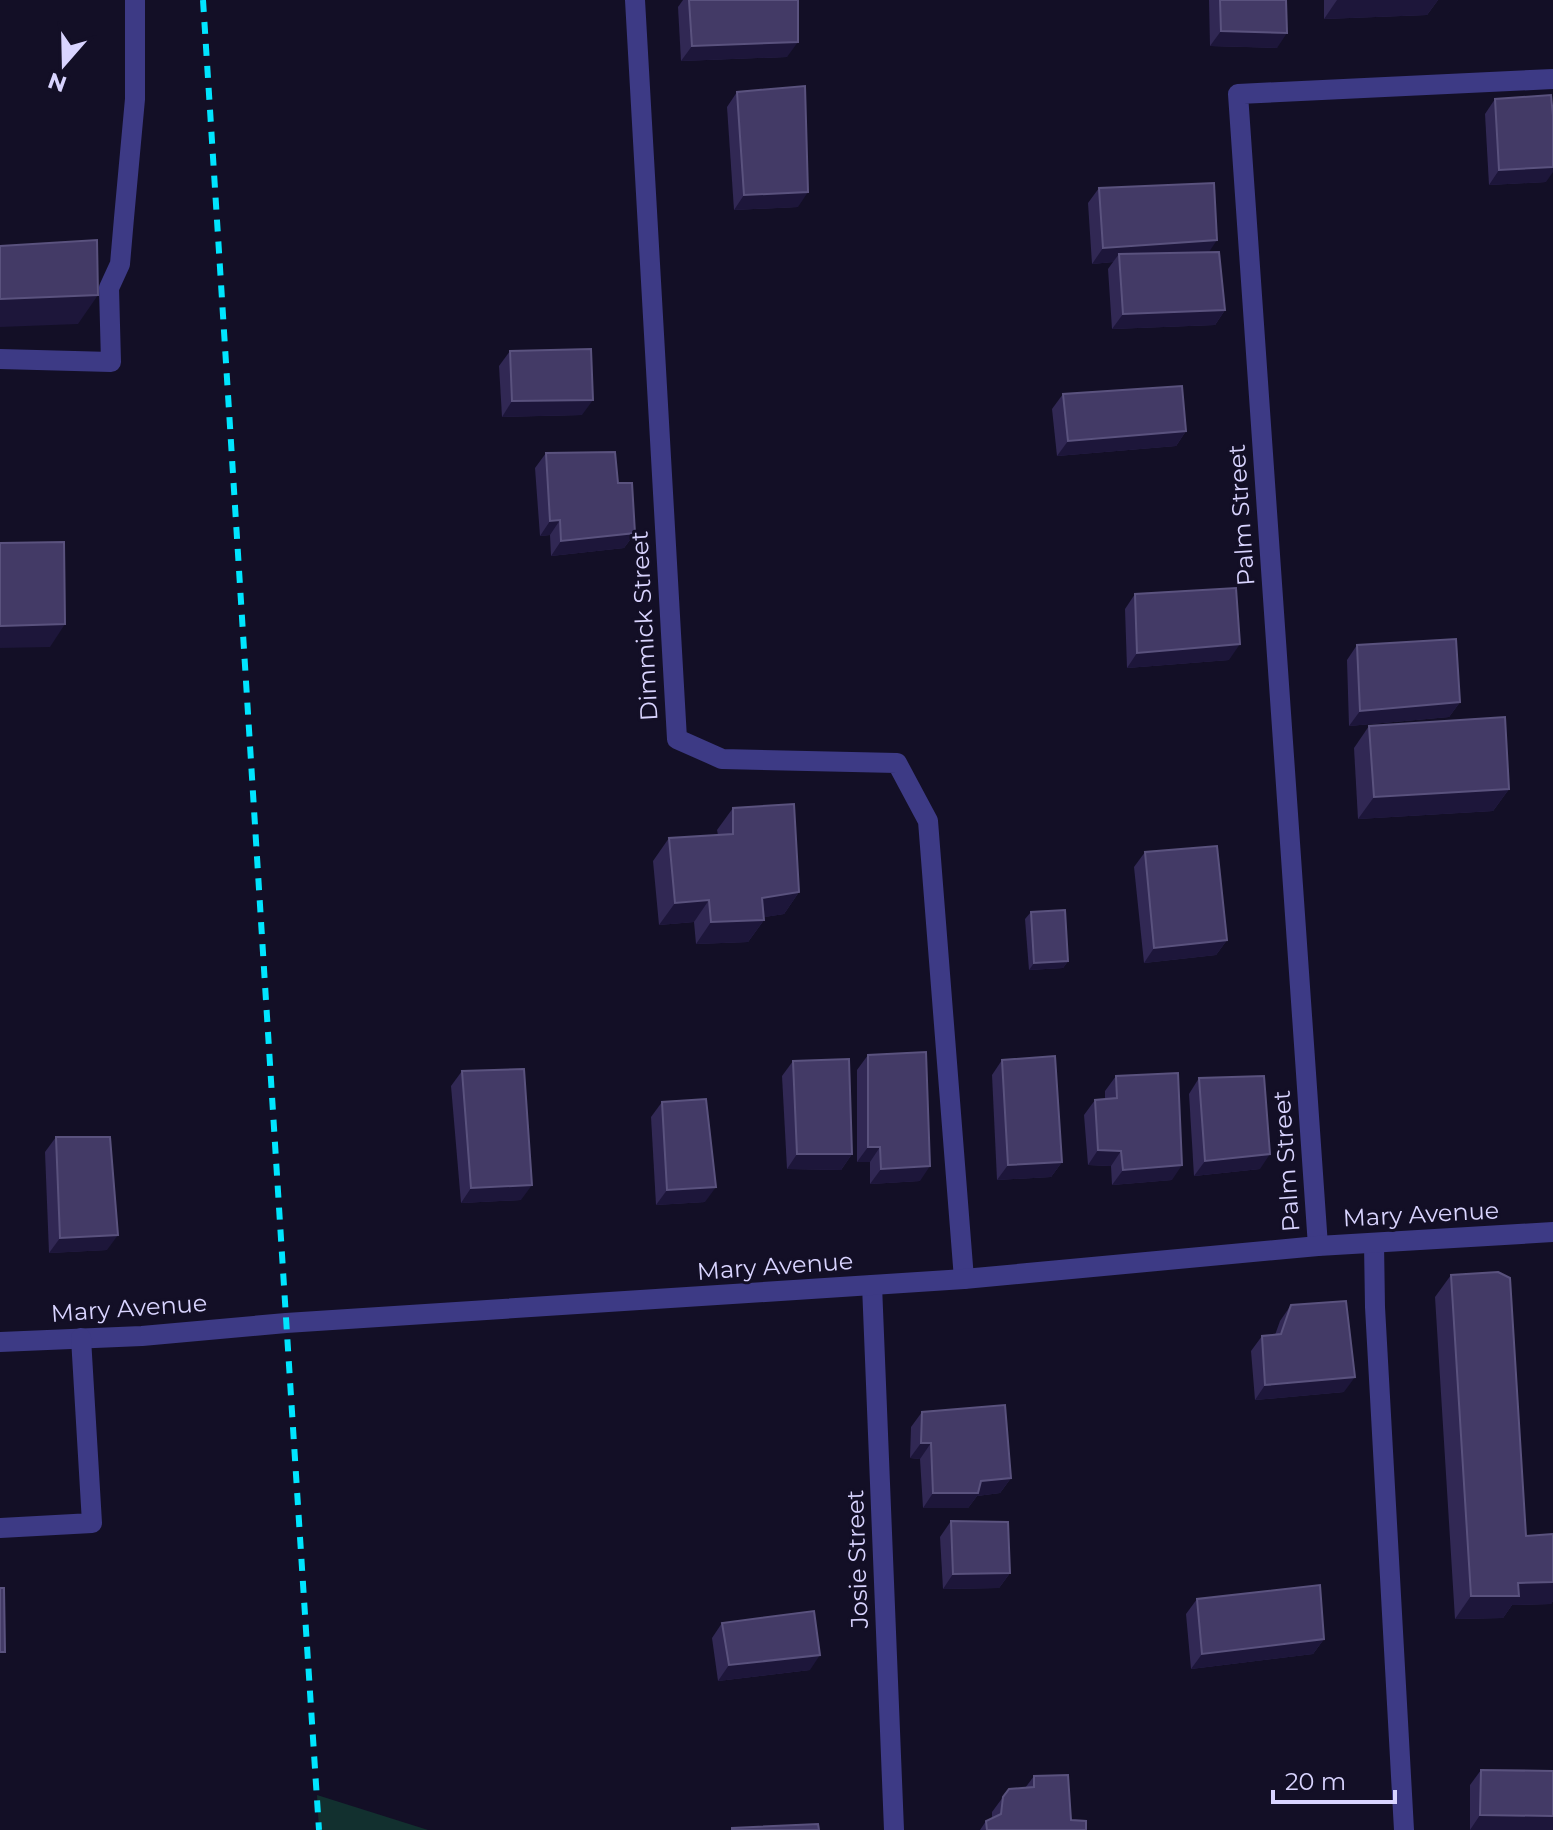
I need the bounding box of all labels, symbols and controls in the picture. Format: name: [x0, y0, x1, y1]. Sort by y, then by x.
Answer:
north arrow: [24, 24, 104, 104]
text: N: [44, 67, 70, 98]
street label: Palm Street: [1222, 443, 1260, 587]
street label: Dimmick Street: [625, 530, 663, 722]
street label: Palm Street: [1267, 1089, 1305, 1233]
street label: Mary Avenue: [1342, 1195, 1500, 1233]
street label: Mary Avenue: [696, 1246, 854, 1286]
street label: Mary Avenue: [50, 1288, 208, 1328]
street label: Josie Street: [840, 1489, 874, 1630]
scale bar: [1273, 1754, 1395, 1804]
text: 20 m: [1285, 1767, 1346, 1796]

